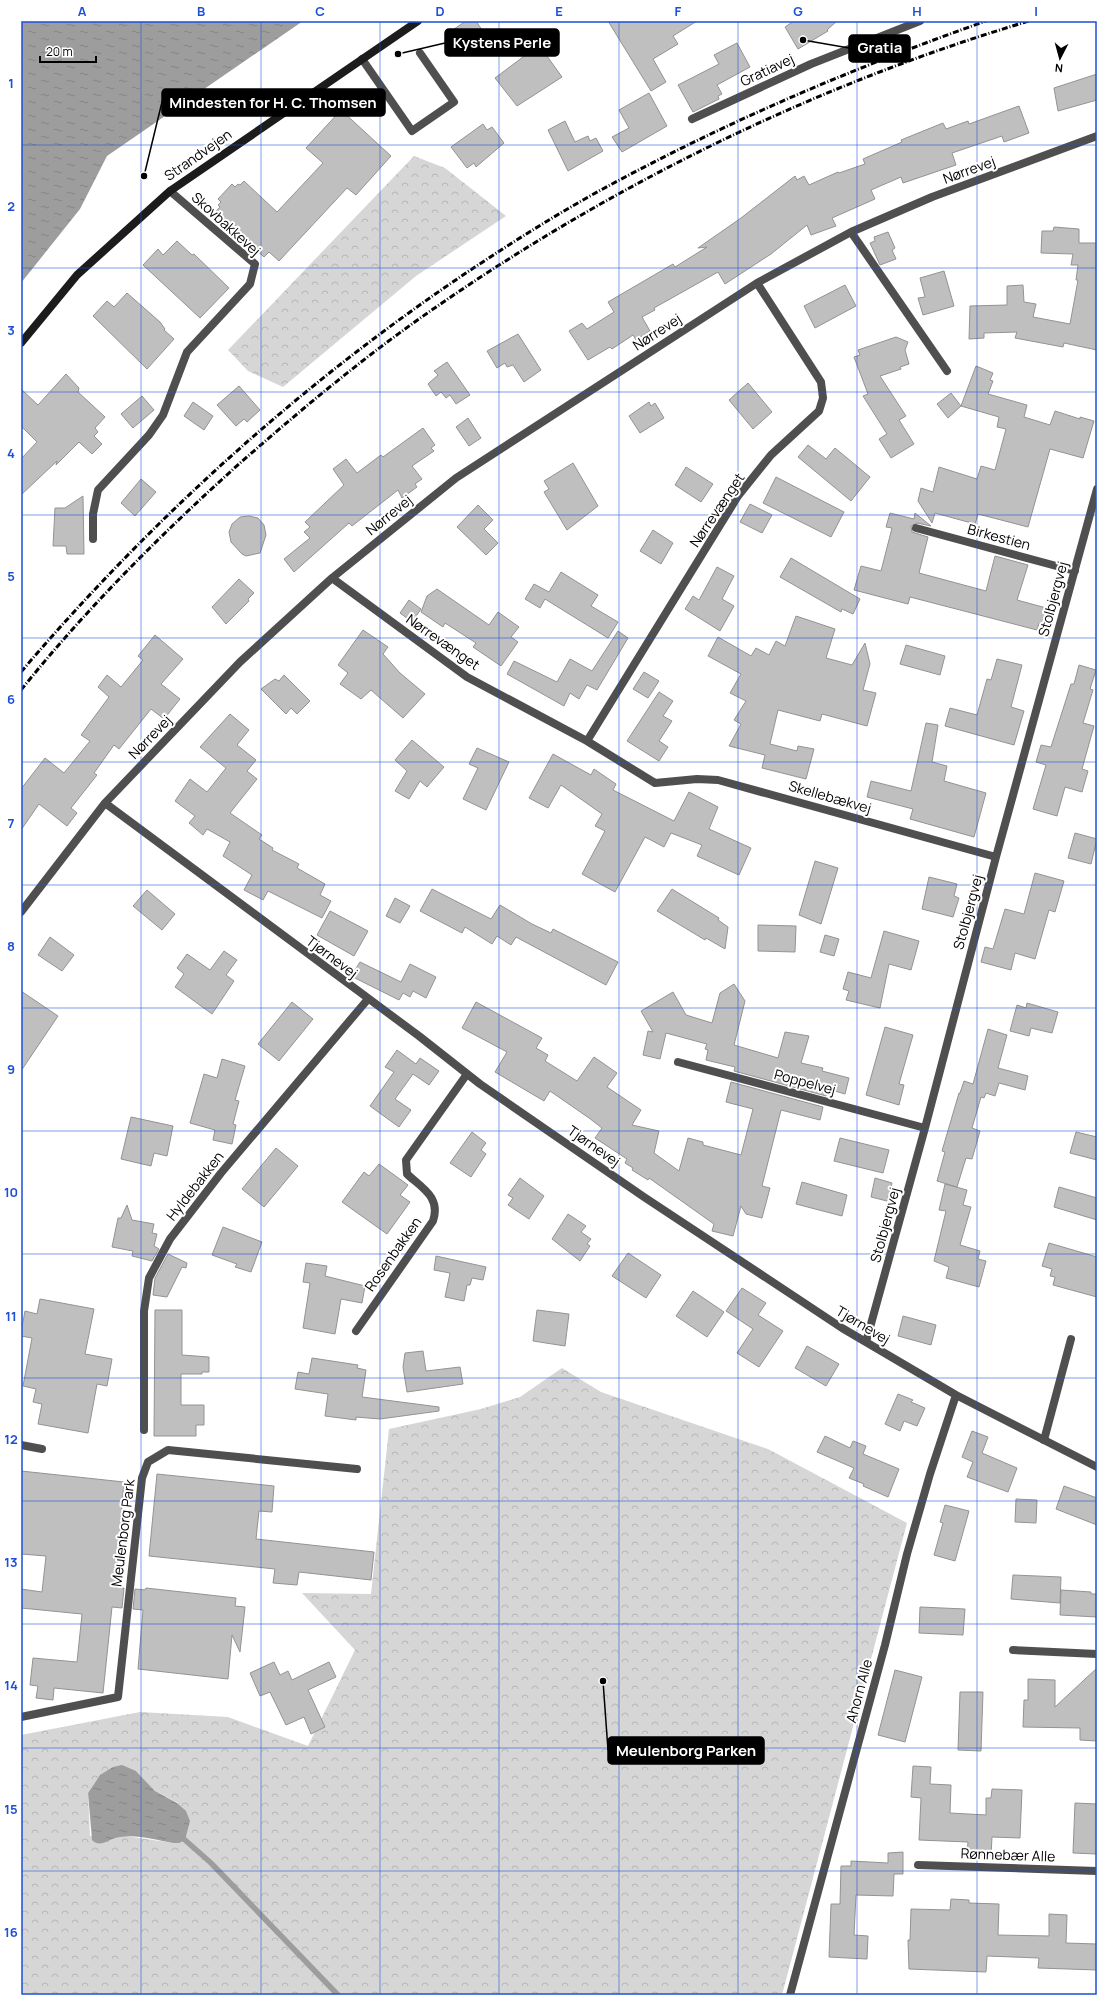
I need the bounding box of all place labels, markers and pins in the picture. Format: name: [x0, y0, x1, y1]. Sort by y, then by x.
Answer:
callout: Kystens Perle: [445, 29, 559, 56]
callout: Gratia: [849, 35, 910, 62]
callout: Mindesten for H. C. Thomsen: [162, 89, 385, 116]
callout: Meulenborg Parken: [608, 1737, 764, 1764]

